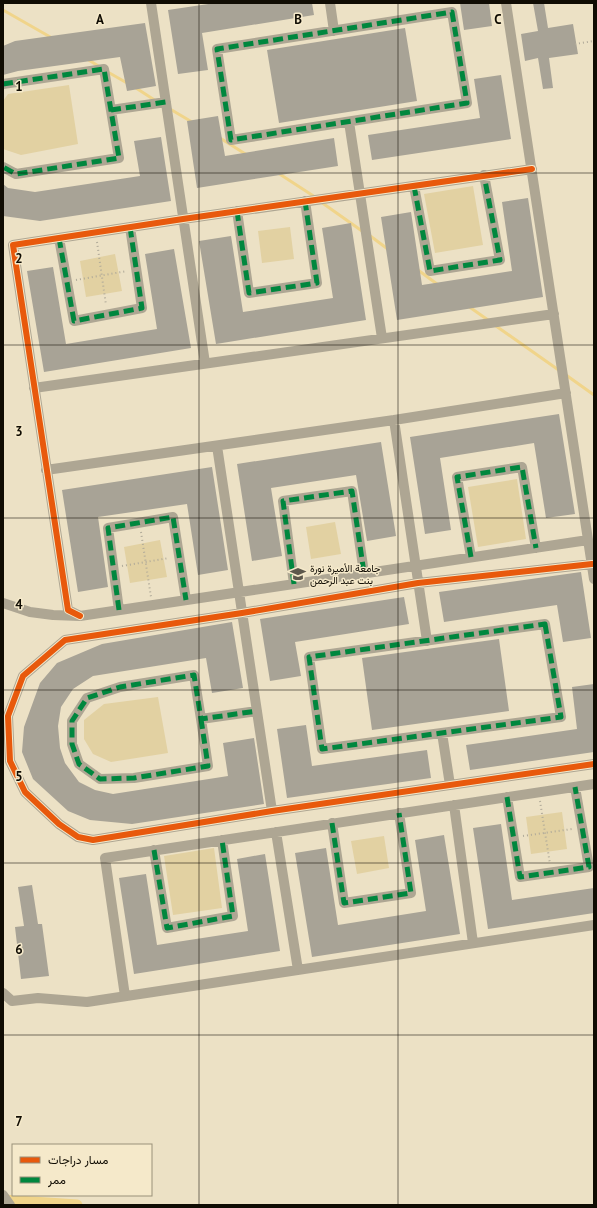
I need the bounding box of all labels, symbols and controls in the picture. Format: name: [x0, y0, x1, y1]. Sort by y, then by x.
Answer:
text: A: [96, 11, 104, 28]
text: B: [294, 11, 302, 28]
text: C: [494, 11, 502, 28]
text: 1: [15, 78, 23, 95]
text: 2: [15, 250, 23, 267]
text: 3: [15, 423, 23, 440]
place label: جامعة الأميرة نورة بنت عبد الرحمن: [310, 562, 381, 587]
school or university icon: جامعة الأميرة نورة بنت عبد الرحمن: [289, 565, 307, 583]
text: 4: [15, 596, 23, 613]
text: 5: [15, 768, 23, 785]
text: 6: [15, 941, 23, 958]
text: 7: [15, 1113, 23, 1130]
legend: [12, 1144, 152, 1196]
text: مسار دراجات: [48, 1152, 108, 1168]
text: ممر: [47, 1172, 66, 1188]

